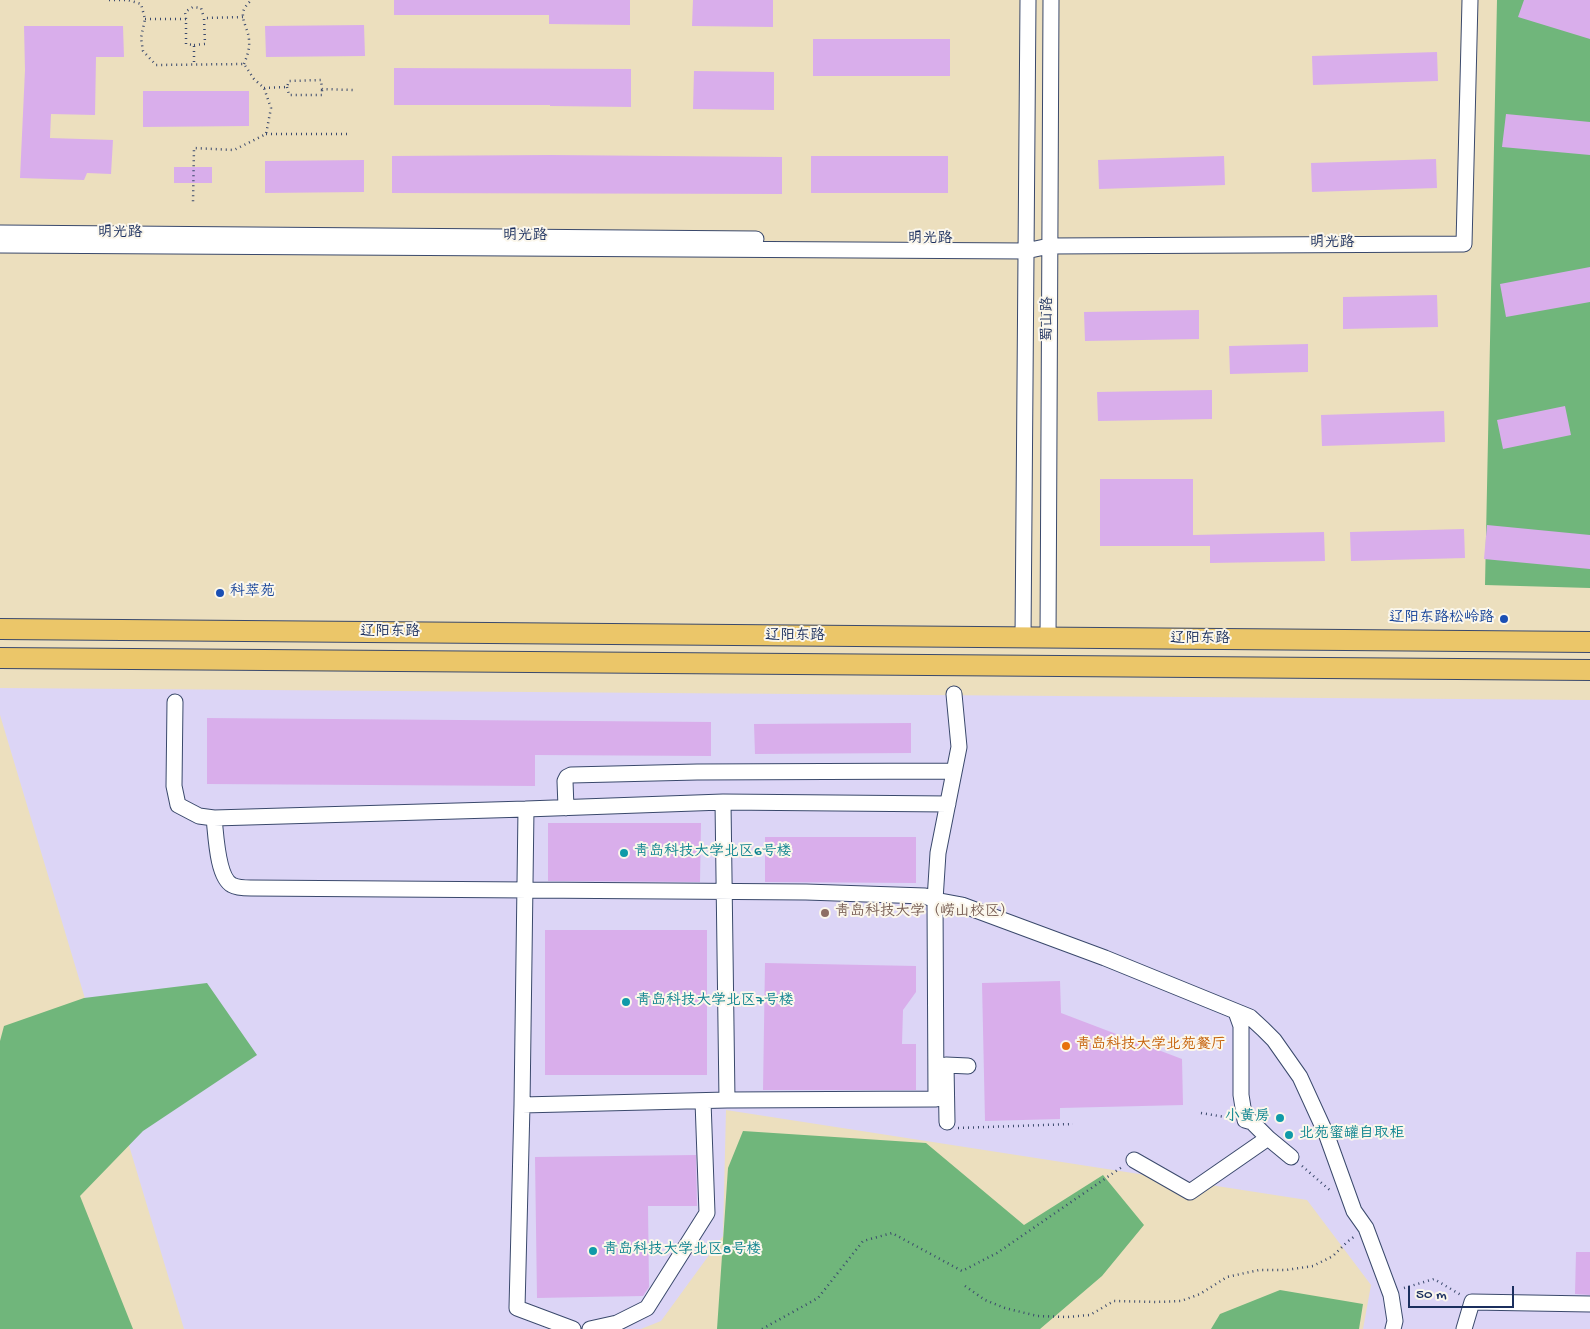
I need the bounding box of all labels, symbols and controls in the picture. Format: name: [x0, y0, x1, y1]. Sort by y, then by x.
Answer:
street label: 明光路: [98, 225, 142, 243]
street label: 明光路: [503, 228, 547, 246]
street label: 明光路: [908, 231, 952, 249]
street label: 明光路: [1310, 235, 1354, 253]
street label: 蜀山路: [1040, 297, 1058, 341]
place label: 科萃苑: [230, 584, 275, 602]
marker: 科萃苑: [214, 587, 226, 599]
place label: 辽阳东路松岭路: [1389, 610, 1494, 628]
marker: 辽阳东路松岭路: [1498, 613, 1510, 625]
street label: 辽阳东路: [360, 624, 420, 642]
street label: 辽阳东路: [765, 628, 825, 646]
street label: 辽阳东路: [1170, 631, 1230, 649]
place label: 青岛科技大学北区6号楼: [634, 844, 792, 862]
marker: 青岛科技大学北区6号楼: [618, 847, 630, 859]
place label: 青岛科技大学（崂山校区）: [835, 904, 1015, 922]
marker: 青岛科技大学（崂山校区）: [819, 907, 831, 919]
place label: 青岛科技大学北区7号楼: [636, 993, 794, 1011]
marker: 青岛科技大学北区7号楼: [620, 996, 632, 1008]
place label: 青岛科技大学北苑餐厅: [1076, 1037, 1226, 1055]
marker: 青岛科技大学北苑餐厅: [1060, 1040, 1072, 1052]
place label: 小黄房: [1225, 1109, 1270, 1127]
marker: 小黄房: [1274, 1112, 1286, 1124]
place label: 北苑蜜罐自取柜: [1299, 1126, 1404, 1144]
marker: 北苑蜜罐自取柜: [1283, 1129, 1295, 1141]
place label: 青岛科技大学北区8号楼: [603, 1242, 761, 1260]
marker: 青岛科技大学北区8号楼: [587, 1245, 599, 1257]
scale bar: [1410, 1276, 1516, 1308]
text: 50 m: [1416, 1286, 1447, 1304]

